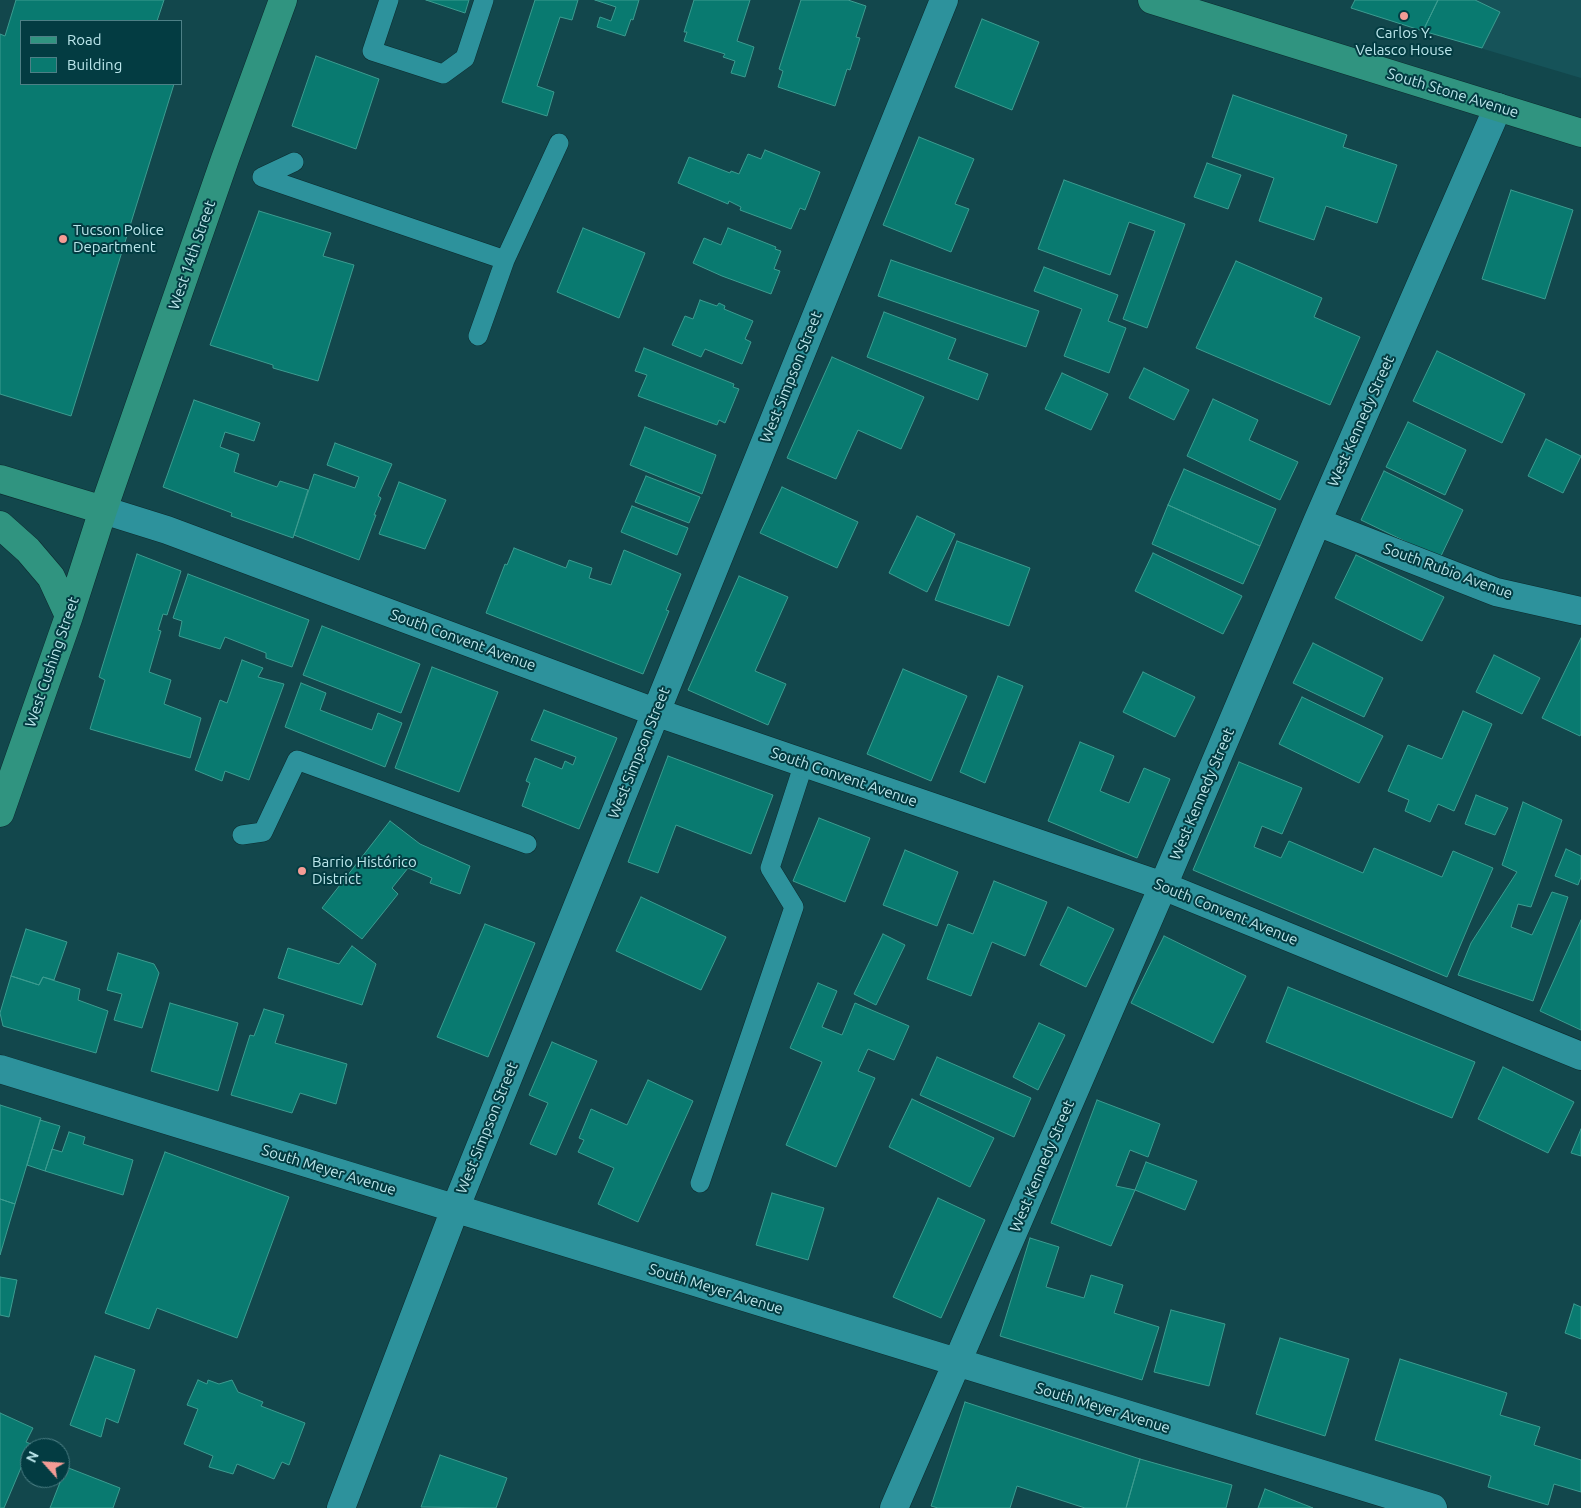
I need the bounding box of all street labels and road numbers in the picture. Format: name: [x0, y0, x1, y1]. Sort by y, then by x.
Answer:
street label: South Stone Avenue: [1385, 64, 1521, 122]
street label: West 14th Street: [165, 198, 219, 312]
street label: West Simpson Street: [756, 309, 826, 445]
street label: West Kennedy Street: [1324, 353, 1398, 489]
street label: South Rubio Avenue: [1381, 539, 1515, 603]
street label: West Cushing Street: [21, 594, 83, 730]
street label: South Convent Avenue: [388, 605, 538, 675]
street label: West Simpson Street: [604, 685, 674, 821]
street label: West Kennedy Street: [1166, 725, 1238, 863]
street label: South Convent Avenue: [768, 743, 920, 811]
street label: South Convent Avenue: [1151, 875, 1301, 949]
street label: West Simpson Street: [452, 1060, 522, 1196]
street label: West Kennedy Street: [1006, 1097, 1078, 1235]
street label: South Meyer Avenue: [260, 1141, 398, 1199]
street label: South Meyer Avenue: [647, 1260, 785, 1318]
street label: South Meyer Avenue: [1034, 1379, 1172, 1437]

